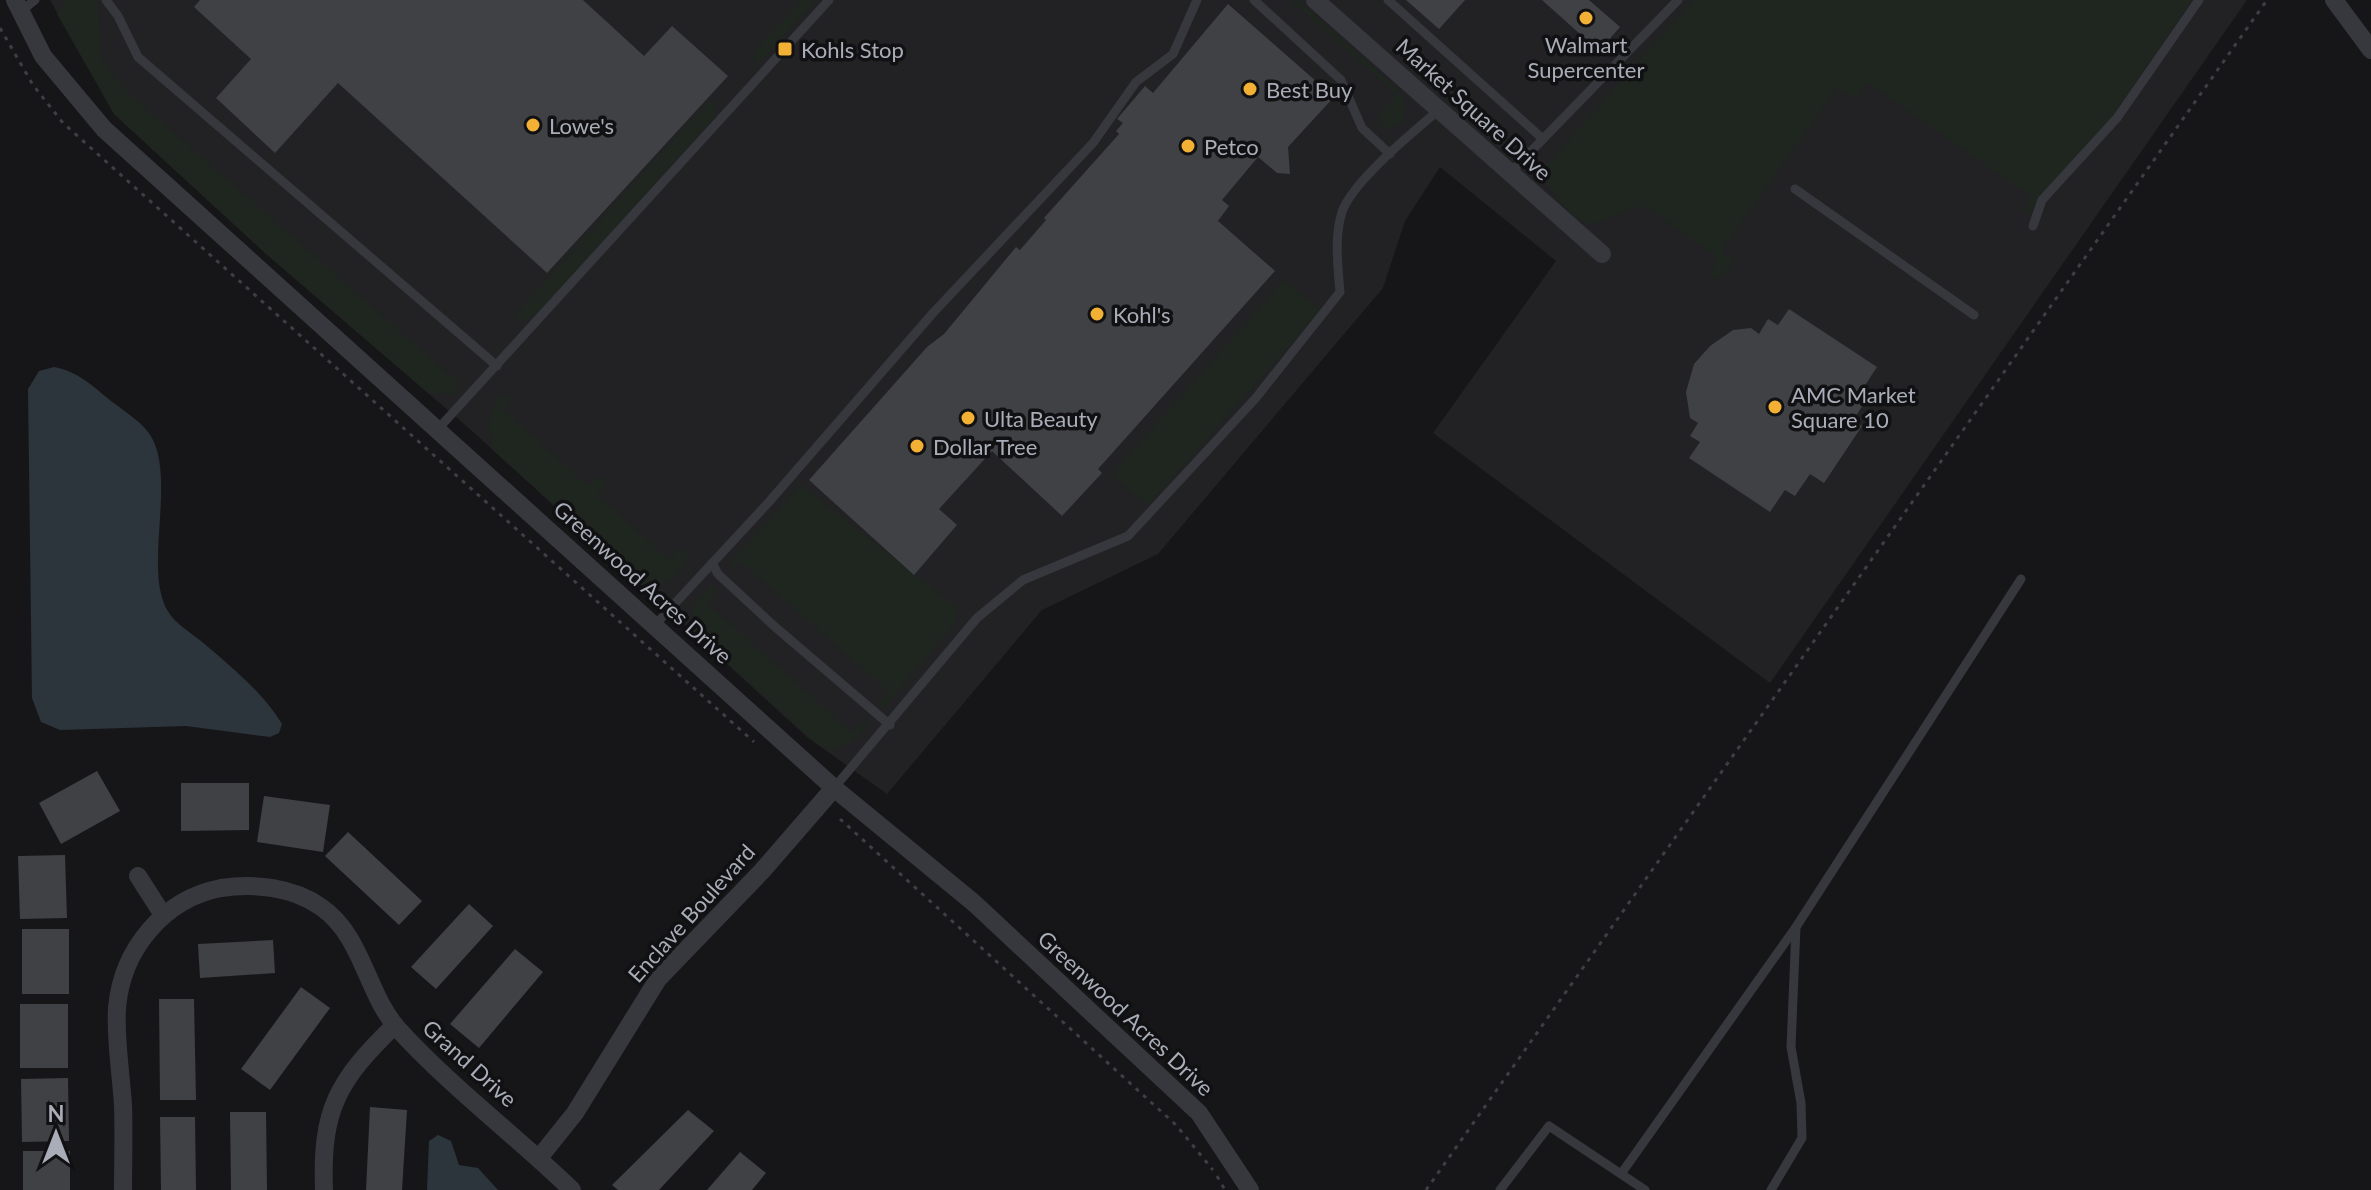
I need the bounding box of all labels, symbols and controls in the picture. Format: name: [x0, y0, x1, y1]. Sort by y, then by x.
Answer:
marker: Walmart Supercenter: [1577, 9, 1595, 27]
place label: Walmart Supercenter: [1528, 31, 1644, 83]
street label: Market Square Drive: [1391, 32, 1557, 186]
place label: Kohls Stop: [801, 36, 904, 63]
marker: Kohls Stop: [776, 40, 794, 58]
place label: Best Buy: [1266, 76, 1353, 103]
marker: Best Buy: [1241, 80, 1259, 98]
place label: Lowe's: [549, 112, 614, 139]
marker: Lowe's: [524, 116, 542, 134]
place label: Petco: [1204, 133, 1259, 160]
marker: Petco: [1179, 137, 1197, 155]
place label: Kohl's: [1113, 301, 1171, 328]
marker: Kohl's: [1088, 305, 1106, 323]
place label: AMC Market Square 10: [1791, 381, 1916, 433]
marker: AMC Market Square 10: [1766, 398, 1784, 416]
place label: Ulta Beauty: [984, 405, 1098, 432]
marker: Ulta Beauty: [959, 409, 977, 427]
place label: Dollar Tree: [933, 433, 1037, 460]
marker: Dollar Tree: [908, 437, 926, 455]
street label: Greenwood Acres Drive: [548, 495, 738, 669]
street label: Enclave Boulevard: [622, 838, 760, 988]
street label: Greenwood Acres Drive: [1033, 925, 1219, 1101]
street label: Grand Drive: [417, 1014, 523, 1112]
north arrow: [16, 1094, 96, 1174]
text: N: [48, 1100, 64, 1127]

